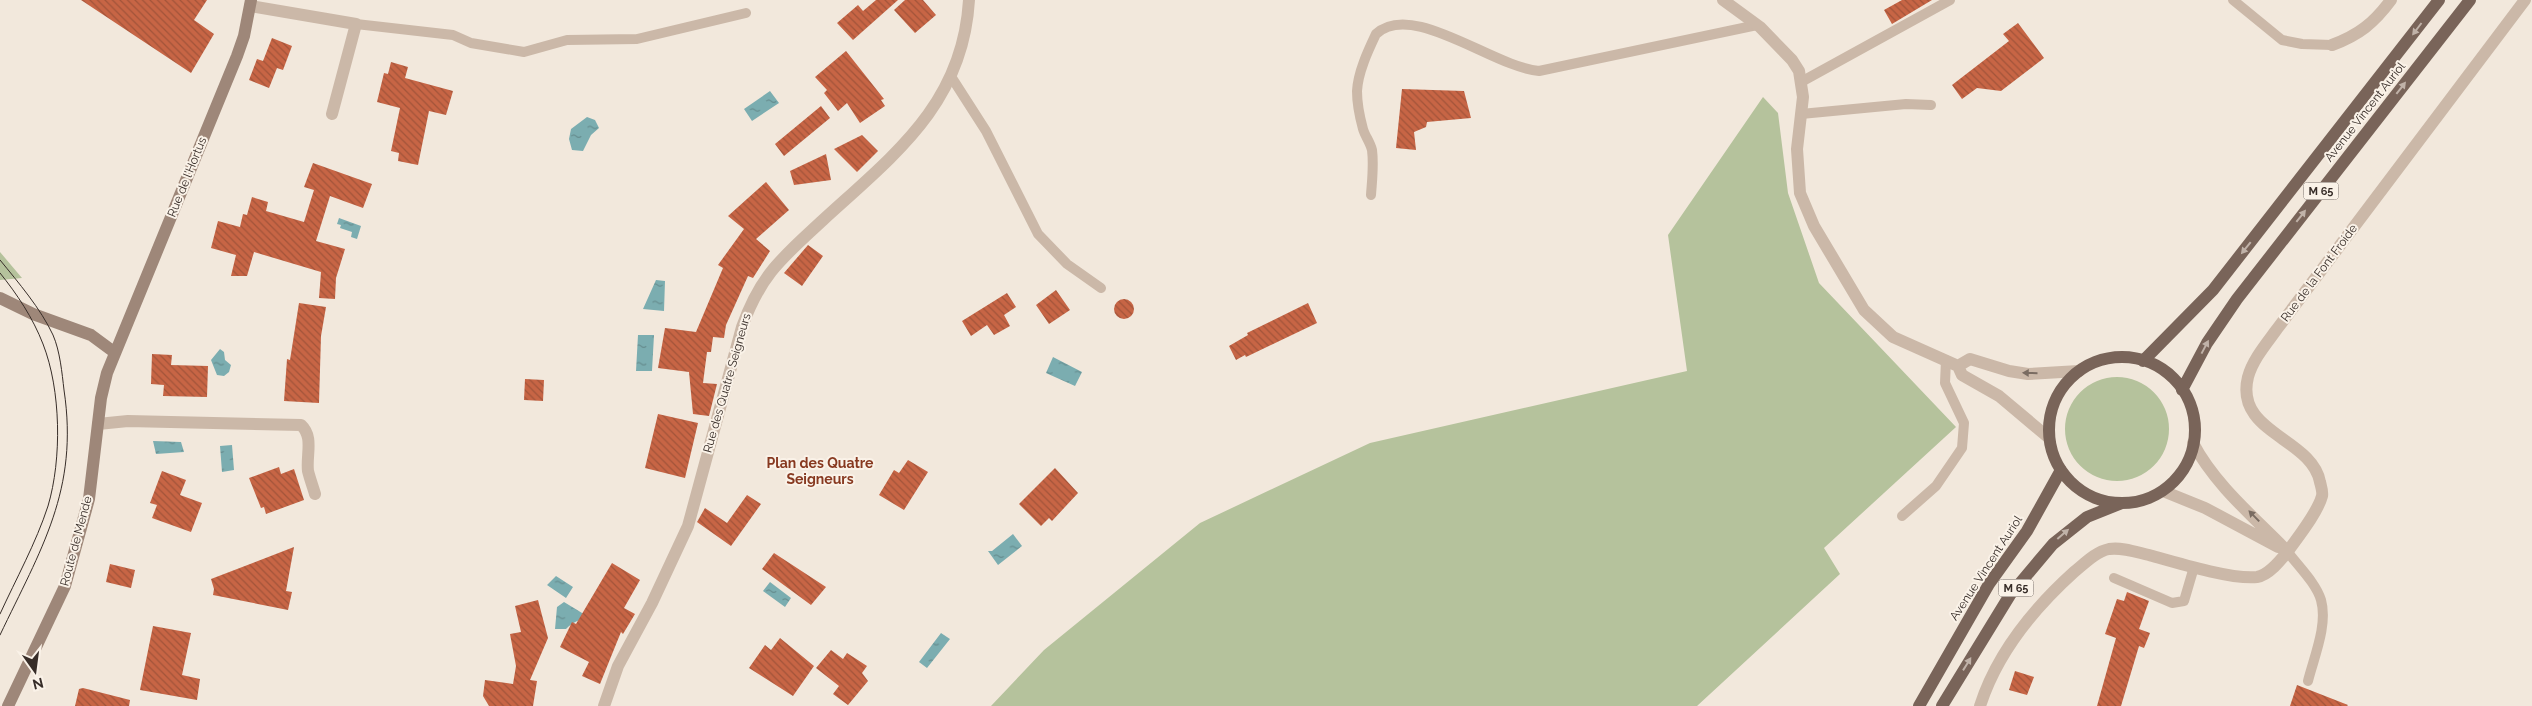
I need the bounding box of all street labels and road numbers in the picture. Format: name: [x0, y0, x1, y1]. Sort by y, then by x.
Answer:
street label: Avenue Vincent Auriol: [2322, 59, 2409, 164]
street label: Rue de l'Hortus: [165, 135, 209, 219]
road number: M 65: [2304, 182, 2338, 200]
street label: Rue de la Font Froide: [2278, 222, 2360, 324]
street label: Rue des Quatre Seigneurs: [700, 311, 754, 454]
street label: Route de Mende: [57, 495, 95, 587]
street label: Avenue Vincent Auriol: [1947, 512, 2026, 623]
road number: M 65: [1998, 580, 2034, 596]

